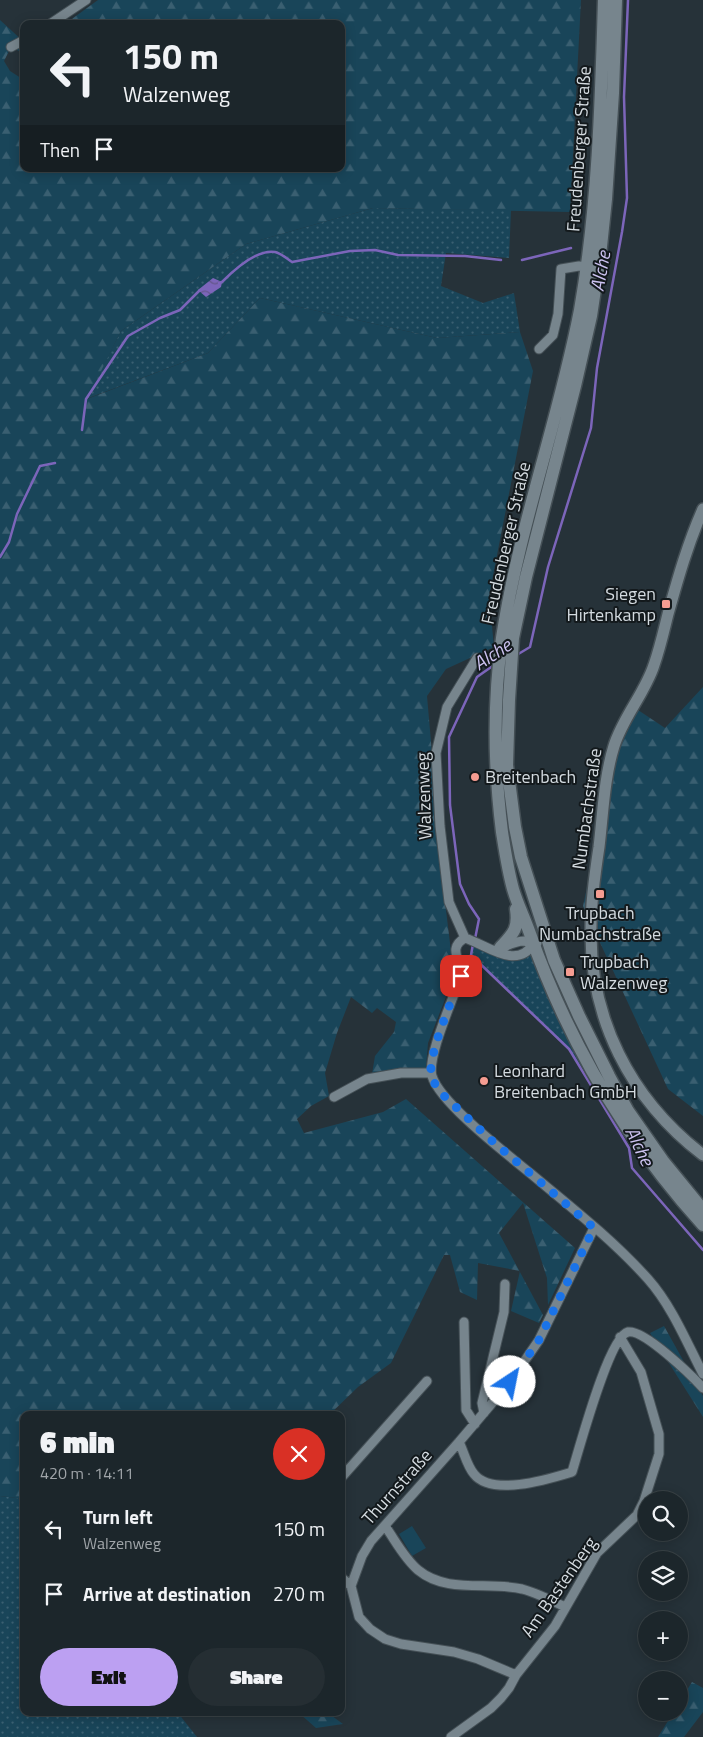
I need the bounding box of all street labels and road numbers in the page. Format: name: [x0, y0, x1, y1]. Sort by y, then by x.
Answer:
street label: Freudenberger Straße: [559, 65, 598, 233]
street label: Freudenberger Straße: [474, 459, 537, 627]
street label: Numbachstraße: [565, 747, 608, 871]
street label: Walzenweg: [408, 752, 439, 840]
street label: Thurnstraße: [355, 1443, 438, 1531]
street label: Am Bastenberg: [514, 1531, 603, 1642]

